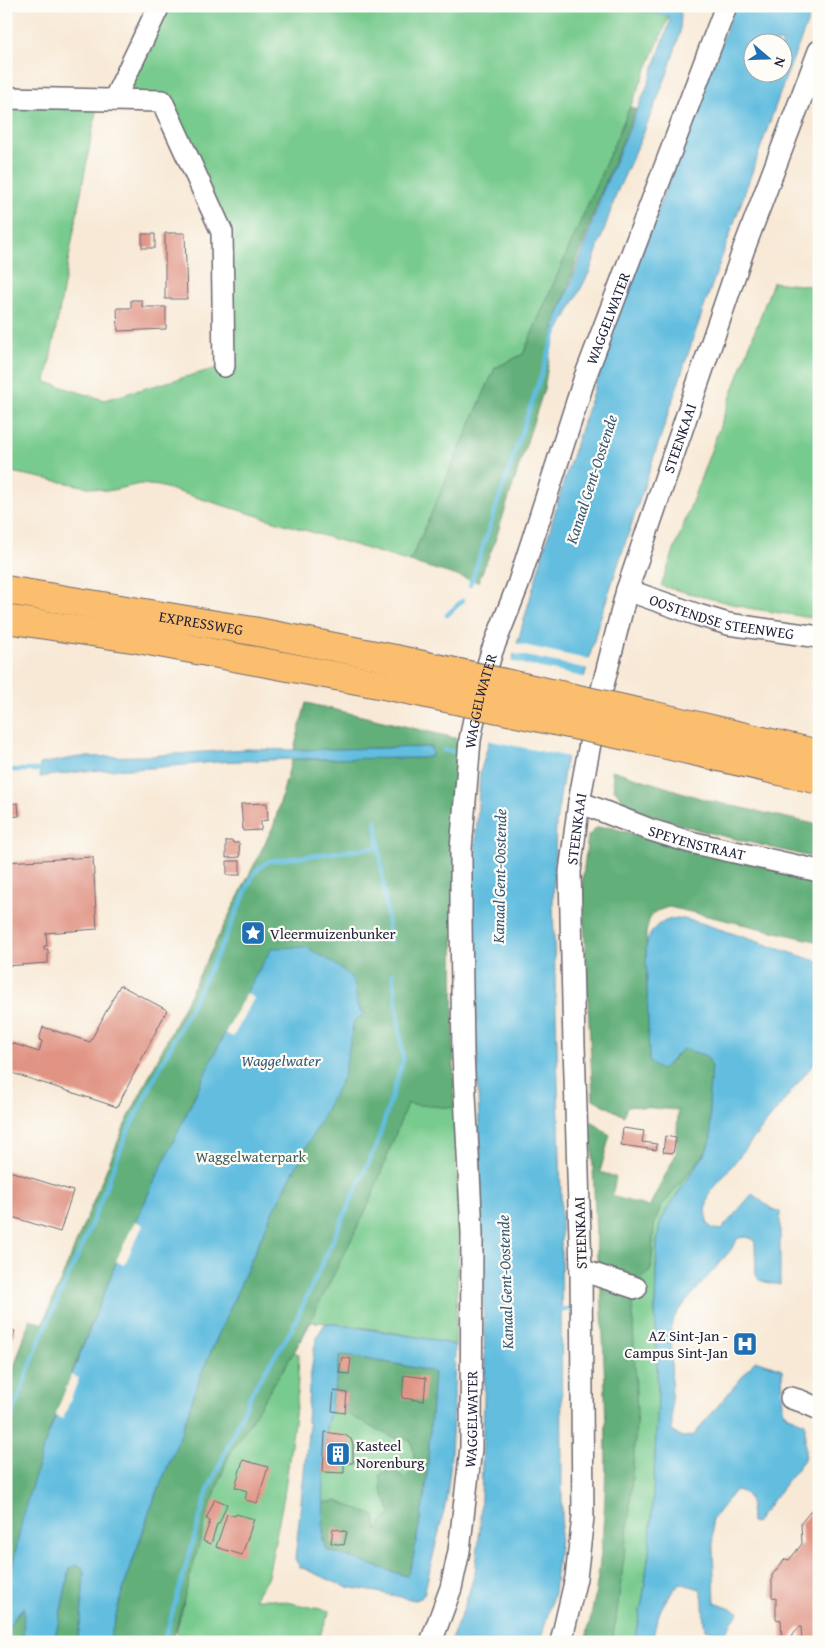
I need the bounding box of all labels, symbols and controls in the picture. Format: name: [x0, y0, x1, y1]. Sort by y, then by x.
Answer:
north arrow: [742, 32, 792, 82]
text: N: [769, 55, 791, 71]
street label: WAGGELWATER: [580, 269, 635, 367]
street label: STEENKAAI: [657, 400, 701, 476]
water label: Kanaal Gent-Oostende: [558, 411, 623, 548]
street label: OOSTENDSE STEENWEG: [647, 588, 796, 644]
street label: EXPRESSWEG: [158, 605, 245, 640]
street label: WAGGELWATER: [459, 650, 501, 749]
street label: STEENKAAI: [561, 791, 591, 866]
water label: Kanaal Gent-Oostende: [486, 808, 512, 945]
street label: SPEYENSTRAAT: [646, 819, 748, 865]
place icon: Vleermuizenbunker: [240, 920, 266, 946]
place label: Vleermuizenbunker: [270, 923, 396, 944]
water label: Waggelwater: [241, 1048, 322, 1072]
park label: Waggelwaterpark: [196, 1146, 307, 1167]
street label: STEENKAAI: [568, 1196, 592, 1270]
water label: Kanaal Gent-Oostende: [491, 1214, 519, 1351]
place label: AZ Sint-Jan - Campus Sint-Jan: [624, 1325, 729, 1363]
hospital icon: AZ Sint-Jan - Campus Sint-Jan: [732, 1331, 758, 1357]
street label: WAGGELWATER: [458, 1370, 482, 1469]
place label: Kasteel Norenburg: [356, 1435, 425, 1473]
building icon: Kasteel Norenburg: [325, 1441, 351, 1467]

